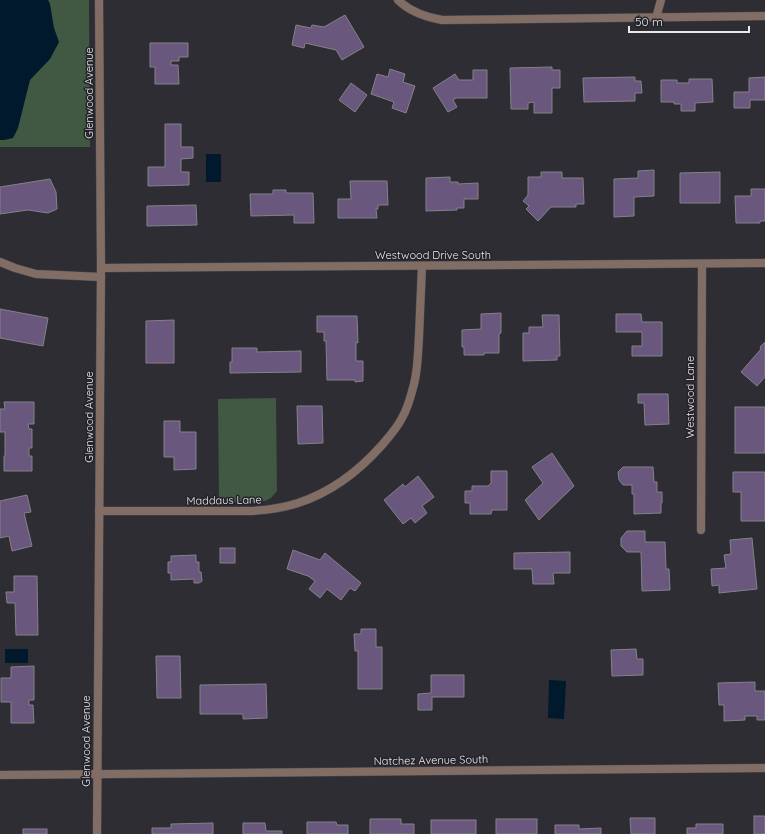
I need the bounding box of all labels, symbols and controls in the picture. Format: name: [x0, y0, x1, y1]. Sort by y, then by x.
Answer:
scale bar: [629, 8, 749, 34]
text: 50 m: [635, 14, 663, 29]
street label: Glenwood Avenue: [82, 47, 96, 139]
street label: Westwood Drive South: [375, 248, 491, 262]
street label: Westwood Lane: [683, 356, 697, 438]
street label: Glenwood Avenue: [82, 371, 96, 463]
street label: Maddaus Lane: [186, 492, 262, 508]
street label: Glenwood Avenue: [79, 695, 93, 787]
street label: Natchez Avenue South: [374, 752, 488, 768]

